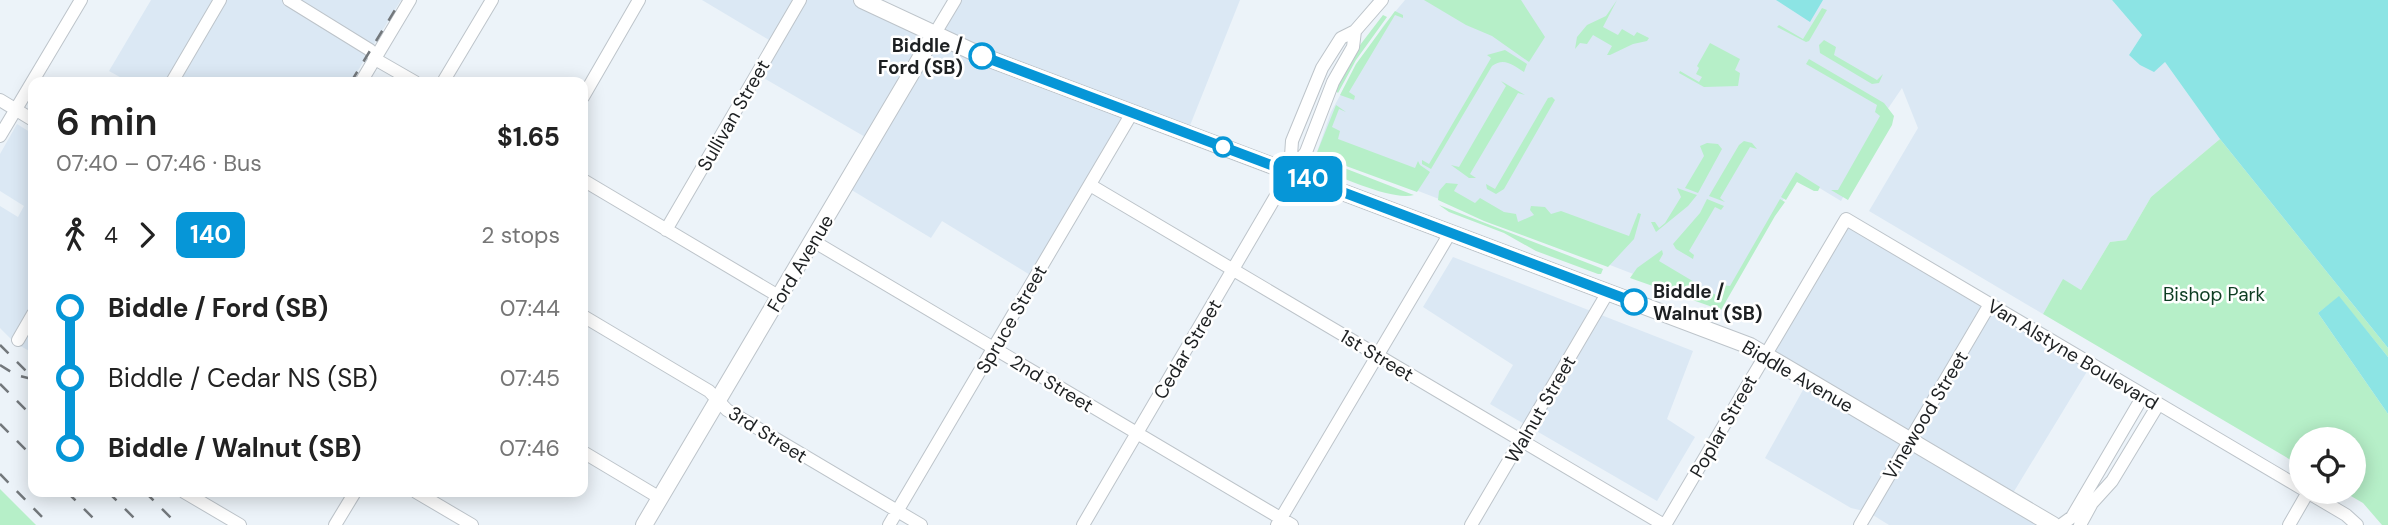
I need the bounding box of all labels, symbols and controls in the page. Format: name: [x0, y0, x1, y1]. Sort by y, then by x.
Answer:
place label: Biddle / Ford (SB): [878, 33, 963, 80]
marker: Biddle / Ford (SB): [969, 43, 995, 69]
street label: Sullivan Street: [691, 55, 775, 175]
text: 6 min: [56, 97, 158, 147]
text: $1.65: [497, 120, 560, 154]
unlabelled marker: [1213, 137, 1233, 157]
text: 07:40 – 07:46 · Bus: [56, 148, 262, 178]
line badge: 140: [1268, 156, 1348, 202]
text: 140: [1287, 163, 1329, 194]
street label: Ford Avenue: [762, 210, 839, 317]
icon: walk: [56, 216, 94, 254]
icon: forward: [128, 216, 166, 254]
text: 140: [190, 219, 231, 250]
text: 4: [104, 220, 118, 250]
text: 2 stops: [481, 220, 560, 250]
street label: Spruce Street: [970, 260, 1053, 378]
place label: Biddle / Walnut (SB): [1653, 279, 1763, 326]
park label: Bishop Park: [2163, 282, 2266, 307]
marker: Biddle / Walnut (SB): [1621, 289, 1647, 315]
text: Biddle / Ford (SB): [108, 291, 328, 325]
text: 07:44: [500, 293, 560, 323]
street label: Van Alstyne Boulevard: [1983, 293, 2163, 415]
street label: Cedar Street: [1148, 295, 1227, 404]
street label: 1st Street: [1335, 324, 1418, 387]
street label: Biddle Avenue: [1738, 334, 1858, 418]
street label: Vinewood Street: [1877, 346, 1974, 484]
street label: 2nd Street: [1006, 349, 1098, 418]
street label: Walnut Street: [1500, 351, 1581, 468]
text: Biddle / Cedar NS (SB): [108, 361, 378, 395]
text: 07:45: [500, 363, 560, 393]
street label: Poplar Street: [1684, 371, 1763, 482]
street label: 3rd Street: [723, 400, 812, 469]
map controls: [2289, 427, 2366, 504]
button: locate: [2289, 427, 2366, 504]
text: Biddle / Walnut (SB): [108, 431, 362, 465]
text: 07:46: [499, 433, 560, 463]

